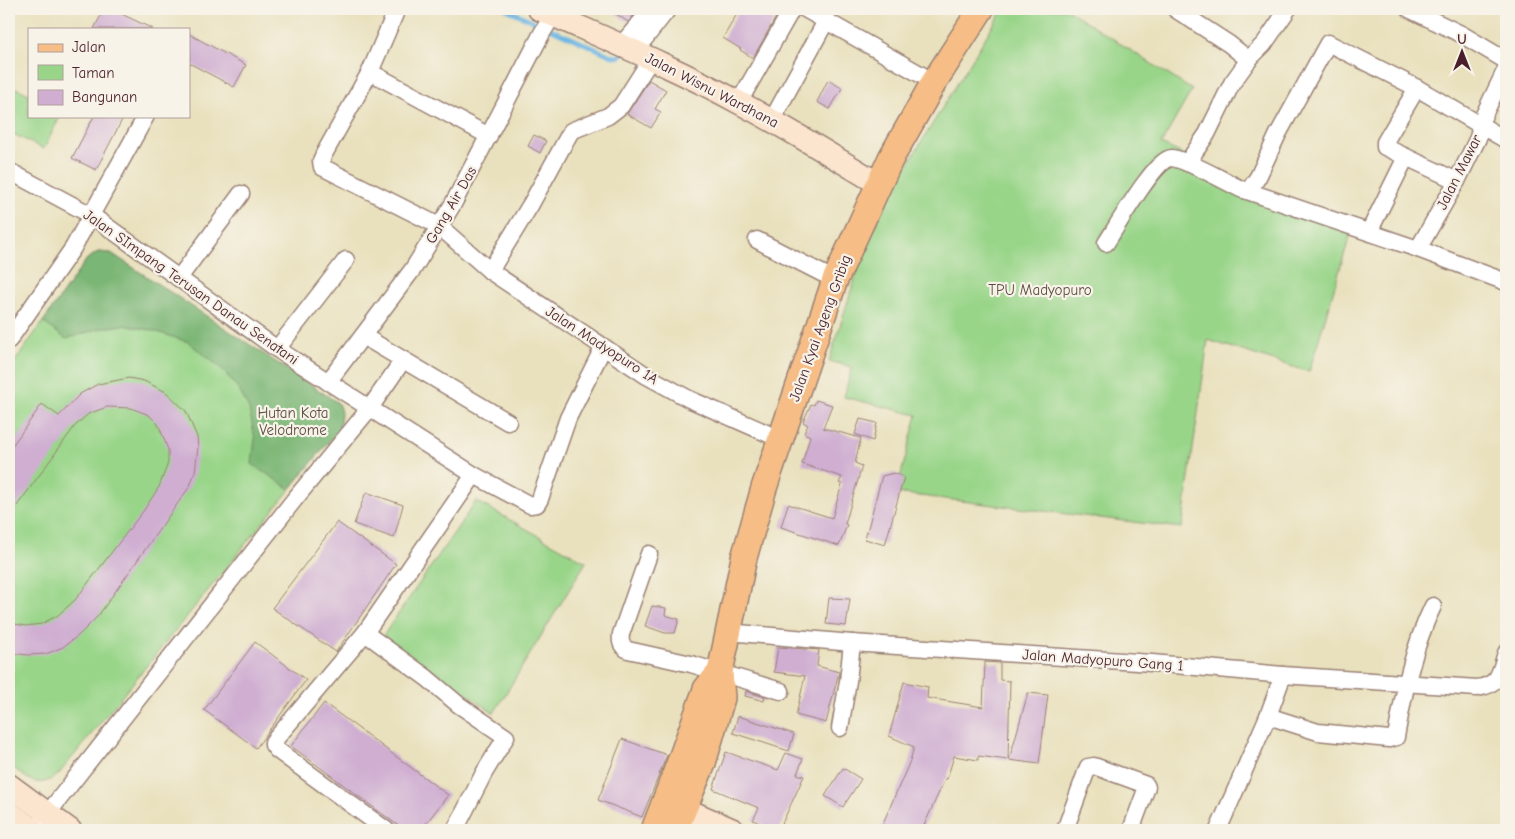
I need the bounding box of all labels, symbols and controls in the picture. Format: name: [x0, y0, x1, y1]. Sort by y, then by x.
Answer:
legend: [28, 28, 190, 118]
north arrow: [1438, 28, 1488, 78]
text: U: [1457, 31, 1467, 48]
text: Jalan: [72, 38, 106, 56]
street label: Jalan Wisnu Wardhana: [642, 48, 782, 132]
text: Taman: [72, 64, 115, 82]
text: Bangunan: [72, 88, 137, 106]
street label: Jalan Mawar: [1432, 132, 1486, 212]
street label: Gang Air Das: [422, 163, 480, 247]
street label: Jalan SImpang Terusan Danau Senatani: [80, 206, 302, 368]
street label: Jalan Kyai Ageng Gribig: [785, 252, 855, 404]
park label: TPU Madyopuro: [988, 281, 1092, 299]
street label: Jalan Madyopuro 1A: [542, 302, 662, 388]
park label: Hutan Kota Velodrome: [257, 404, 329, 439]
street label: Jalan Madyopuro Gang 1: [1022, 645, 1184, 675]

